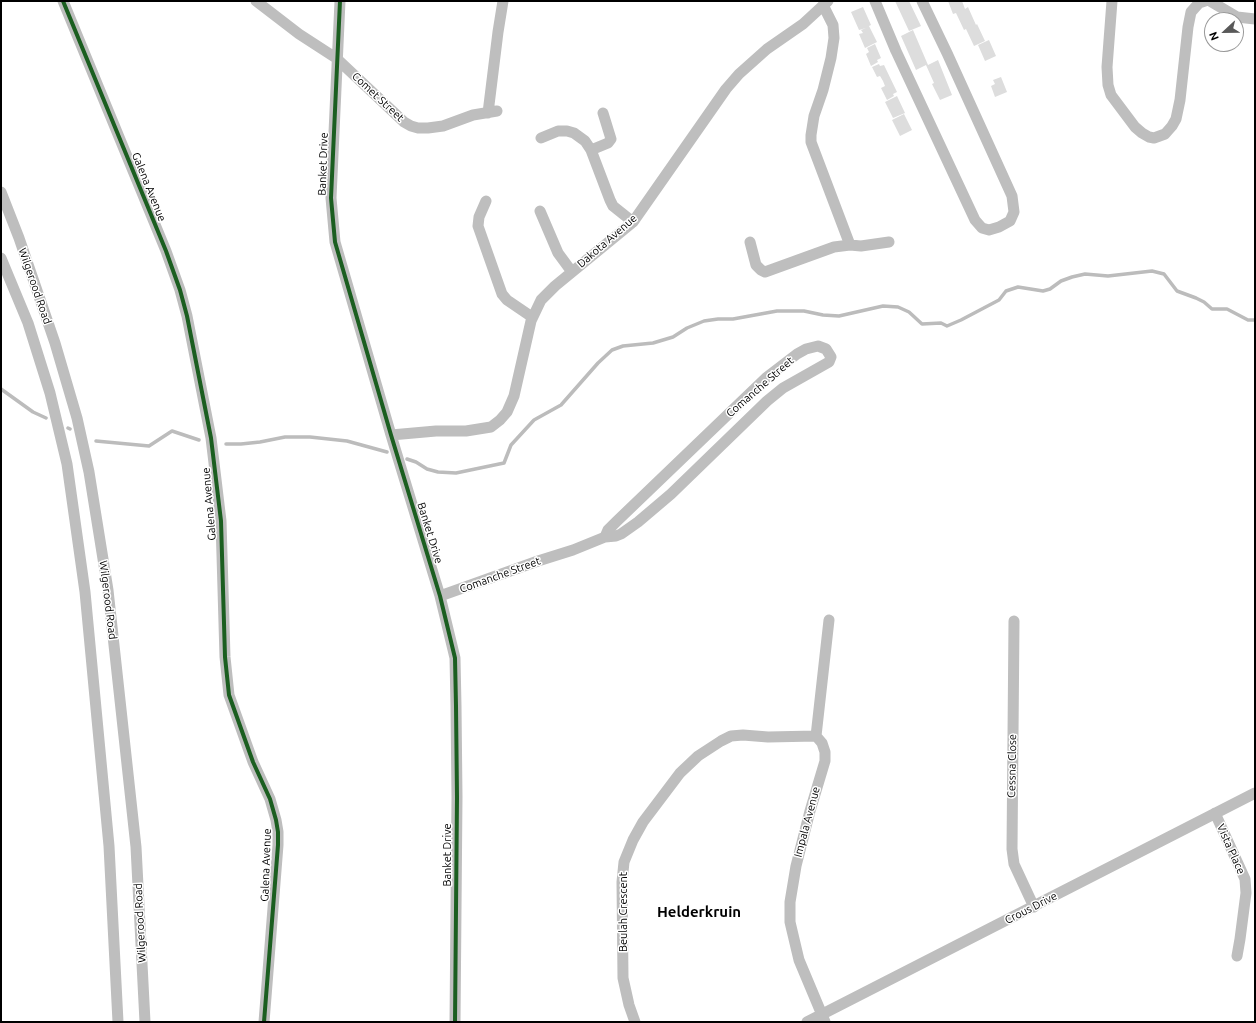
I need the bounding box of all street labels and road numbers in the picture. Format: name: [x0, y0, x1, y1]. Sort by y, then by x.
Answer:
street label: Comet Street: [349, 70, 407, 124]
street label: Banket Drive: [315, 132, 331, 196]
street label: Galena Avenue: [129, 150, 169, 224]
street label: Dakota Avenue: [574, 212, 640, 270]
street label: Wilgerood Road: [16, 246, 54, 326]
street label: Comanche Street: [723, 354, 797, 420]
street label: Galena Avenue: [199, 467, 219, 541]
street label: Banket Drive: [414, 501, 446, 565]
street label: Comanche Street: [458, 554, 542, 596]
street label: Wilgerood Road: [97, 560, 119, 640]
street label: Cessna Close: [1005, 734, 1019, 798]
street label: Impala Avenue: [791, 785, 823, 859]
street label: Vista Place: [1214, 822, 1248, 876]
street label: Banket Drive: [440, 823, 454, 887]
street label: Galena Avenue: [258, 828, 274, 902]
street label: Beulah Crescent: [616, 872, 630, 952]
street label: Wilgerood Road: [131, 883, 149, 963]
street label: Crous Drive: [1003, 889, 1059, 927]

